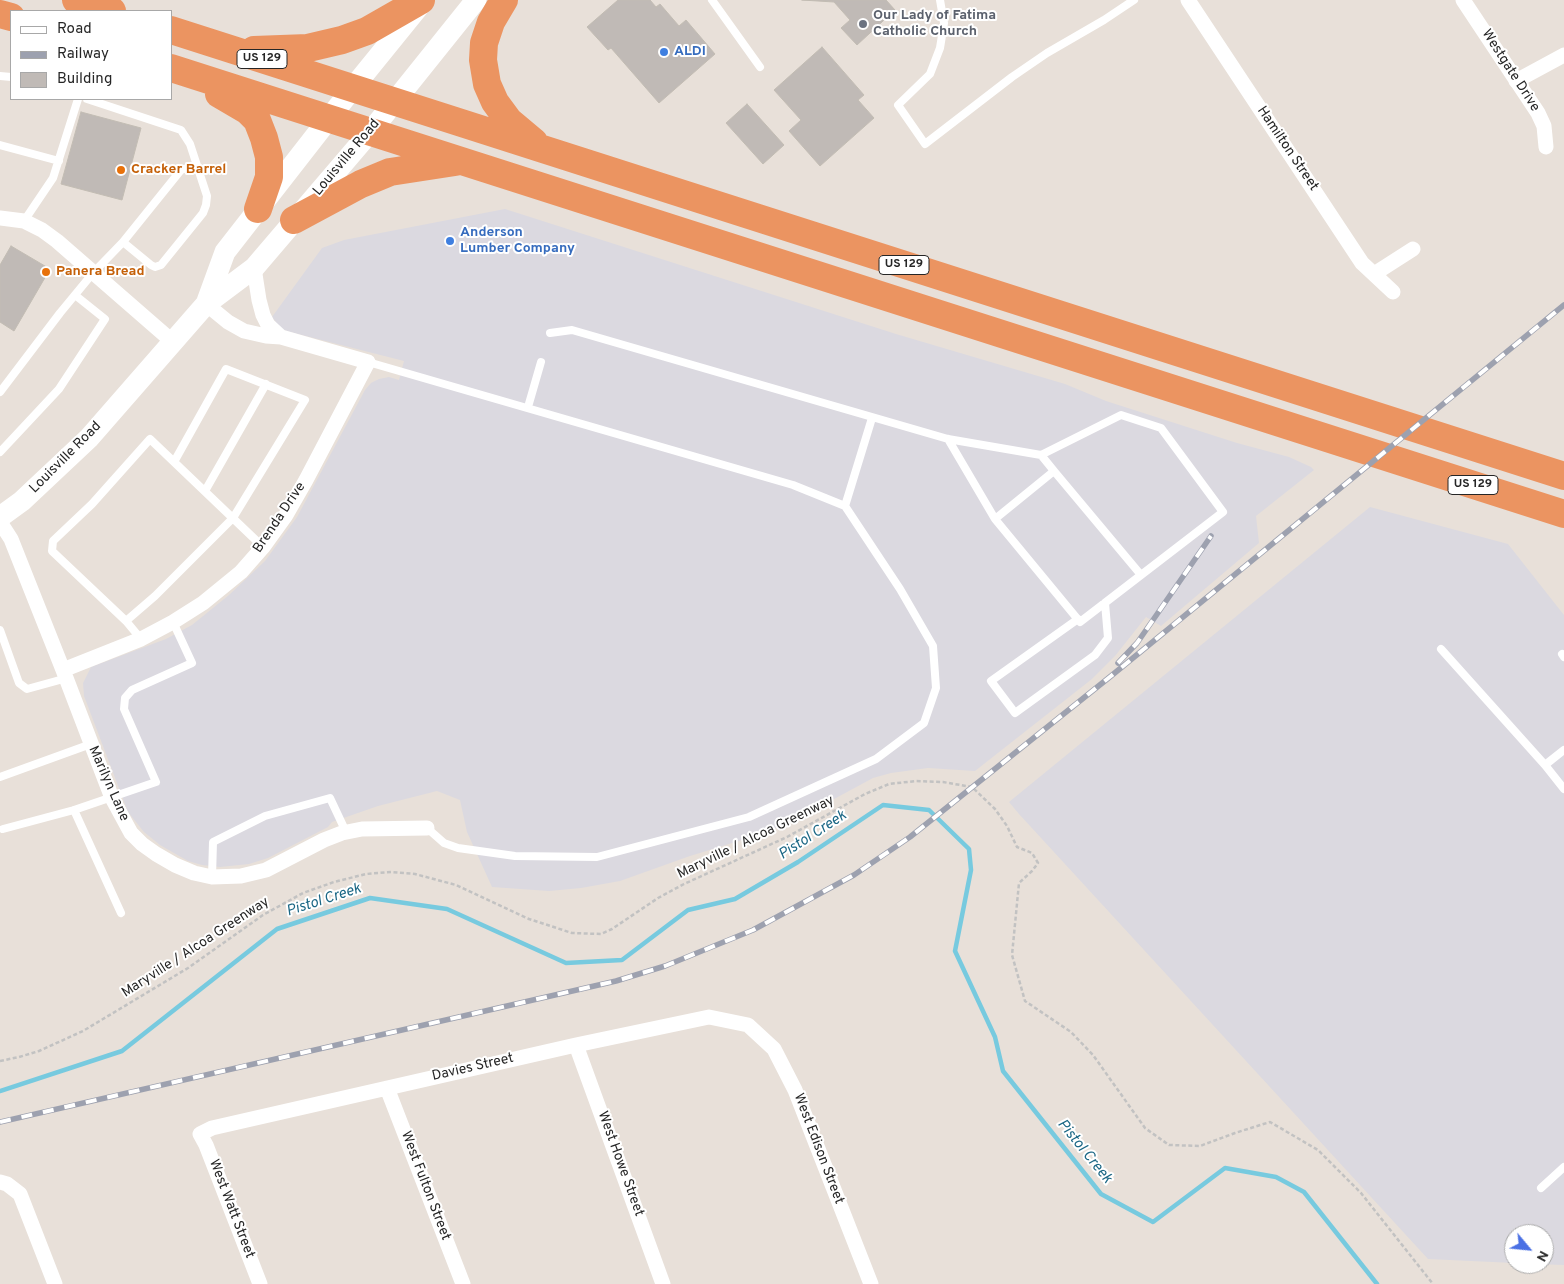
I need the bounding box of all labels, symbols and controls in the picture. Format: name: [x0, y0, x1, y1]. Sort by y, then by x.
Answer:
place label: Our Lady of Fatima Catholic Church: [873, 8, 996, 40]
legend: [10, 10, 172, 100]
marker: Our Lady of Fatima Catholic Church: [857, 18, 869, 30]
text: Road: [57, 20, 92, 39]
street label: Westgate Drive: [1477, 27, 1543, 115]
place label: ALDI: [674, 44, 706, 60]
text: Railway: [57, 45, 109, 64]
marker: ALDI: [658, 46, 670, 58]
road number: US 129: [237, 50, 287, 68]
text: Building: [57, 70, 112, 89]
street label: Hamilton Street: [1252, 103, 1322, 195]
street label: Louisville Road: [310, 116, 384, 200]
place label: Cracker Barrel: [131, 162, 226, 178]
marker: Cracker Barrel: [115, 164, 127, 176]
place label: Anderson Lumber Company: [460, 225, 575, 258]
marker: Anderson Lumber Company: [444, 235, 456, 247]
road number: US 129: [879, 256, 929, 274]
place label: Panera Bread: [56, 264, 144, 280]
marker: Panera Bread: [40, 266, 52, 278]
street label: Louisville Road: [27, 419, 105, 497]
road number: US 129: [1448, 476, 1498, 494]
street label: Brenda Drive: [250, 479, 310, 557]
street label: Marilyn Lane: [84, 744, 132, 824]
street label: Maryville / Alcoa Greenway: [675, 793, 837, 883]
water label: Pistol Creek: [776, 807, 850, 865]
water label: Pistol Creek: [284, 880, 364, 922]
street label: Maryville / Alcoa Greenway: [119, 894, 273, 1002]
street label: Davies Street: [431, 1050, 515, 1086]
street label: West Edison Street: [789, 1091, 847, 1207]
street label: West Howe Street: [593, 1109, 647, 1219]
water label: Pistol Creek: [1053, 1116, 1115, 1188]
street label: West Fulton Street: [396, 1129, 454, 1243]
street label: West Watt Street: [204, 1157, 258, 1261]
north arrow: [1504, 1224, 1554, 1274]
text: N: [1532, 1247, 1552, 1264]

